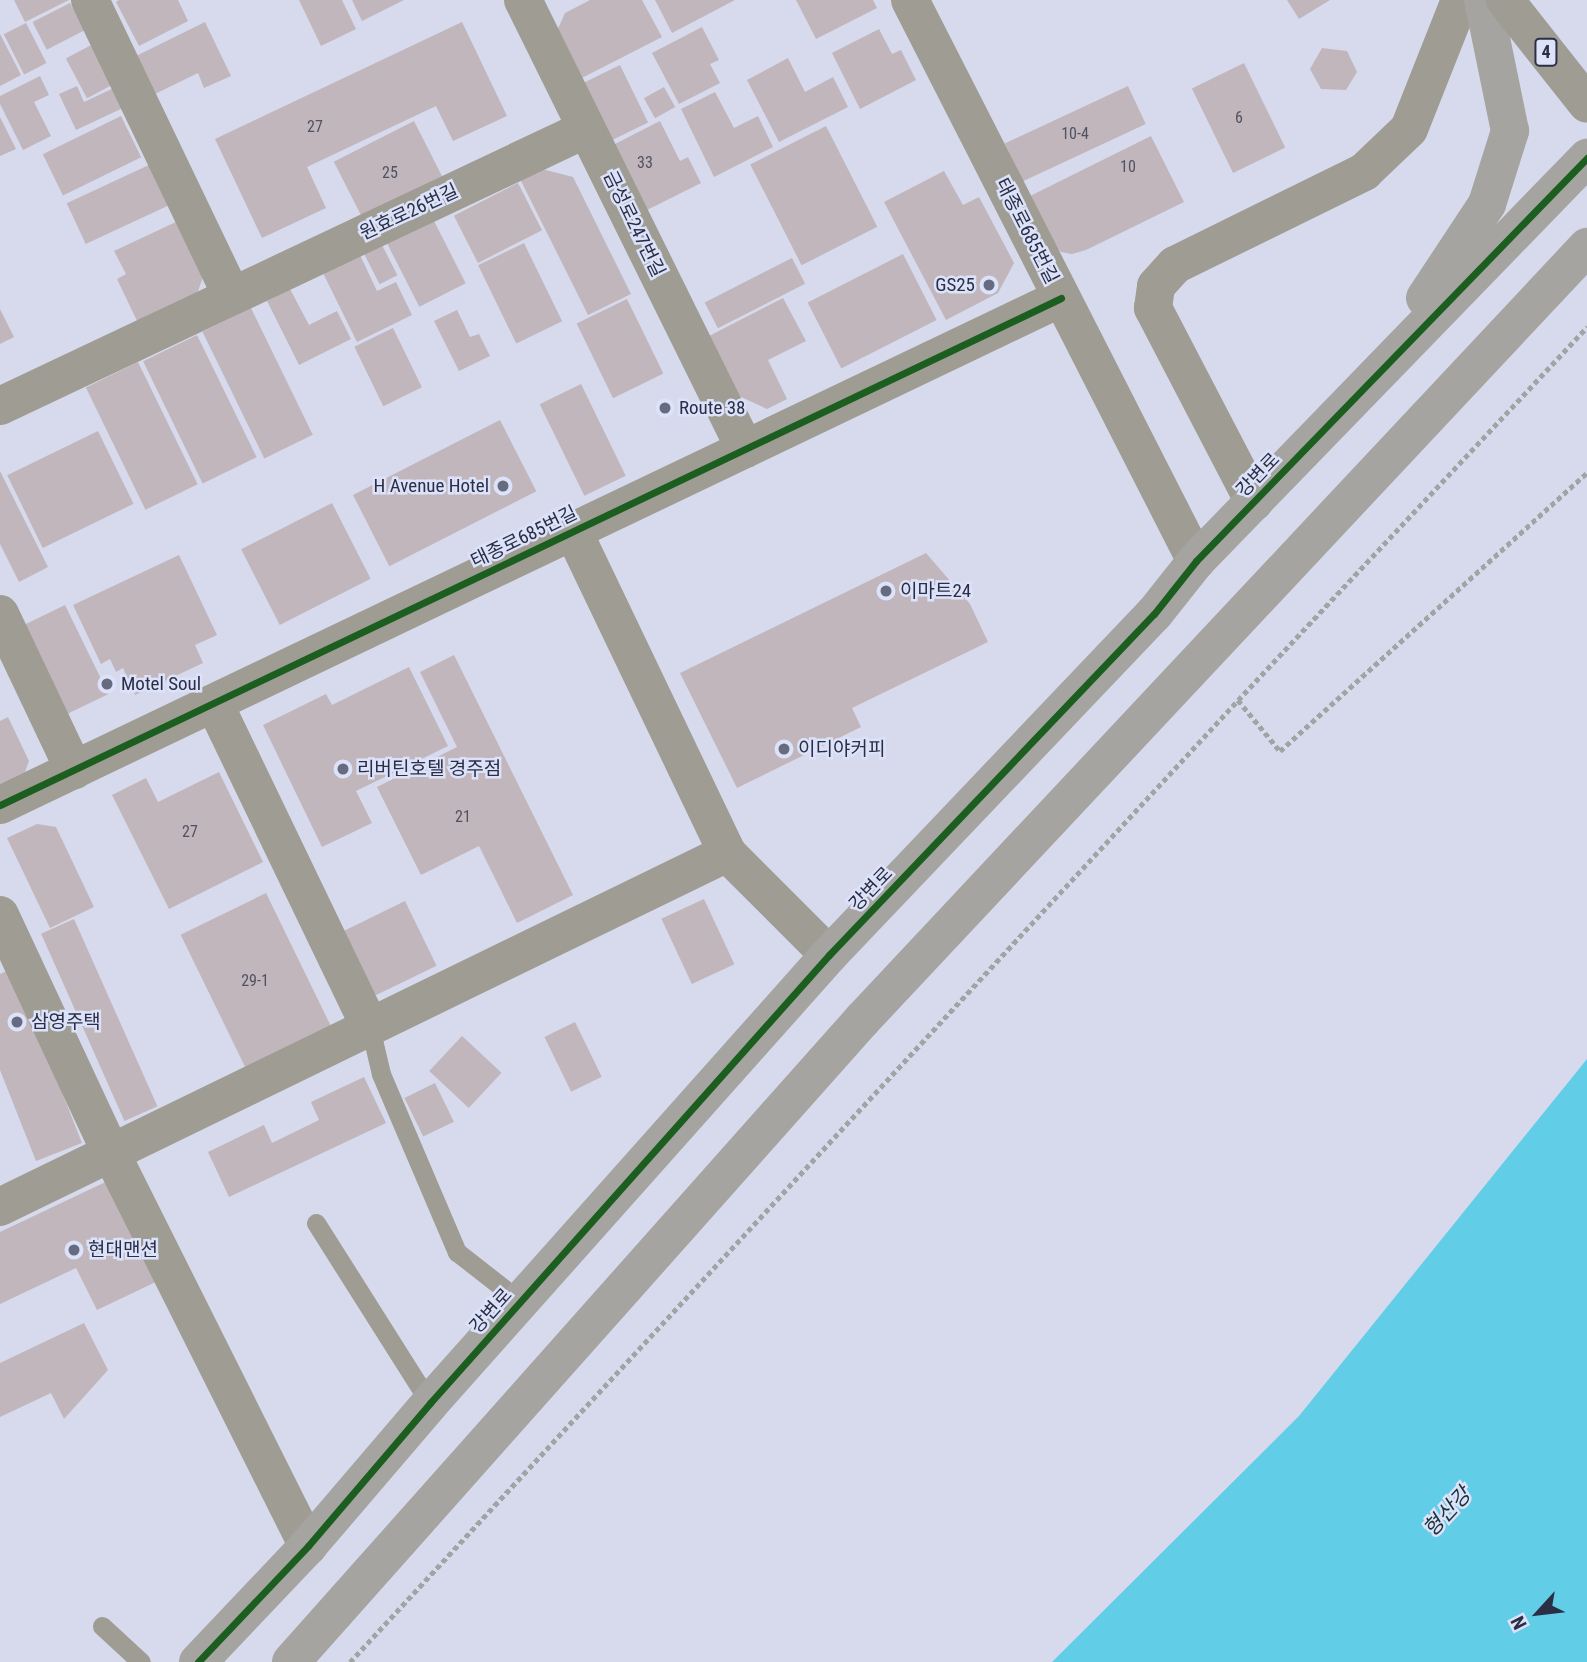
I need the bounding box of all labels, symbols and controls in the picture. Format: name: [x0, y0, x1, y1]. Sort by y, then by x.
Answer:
road number: 4: [1534, 38, 1558, 66]
house number: 6: [1235, 108, 1243, 128]
house number: 27: [307, 117, 323, 137]
house number: 10-4: [1061, 124, 1089, 144]
house number: 33: [637, 153, 653, 173]
house number: 10: [1120, 157, 1136, 177]
house number: 25: [382, 163, 398, 183]
street label: 금성로247번길: [598, 167, 670, 281]
street label: 태종로685번길: [991, 174, 1063, 288]
street label: 원효로26번길: [356, 179, 462, 245]
place label: GS25: [935, 274, 975, 296]
marker: GS25: [981, 277, 997, 293]
place label: Route 38: [679, 397, 745, 419]
marker: Route 38: [657, 400, 673, 416]
street label: 강변로: [1232, 448, 1284, 502]
place label: H Avenue Hotel: [374, 475, 489, 497]
marker: H Avenue Hotel: [495, 478, 511, 494]
street label: 태종로685번길: [467, 501, 581, 573]
place label: 이마트24: [900, 580, 971, 602]
marker: 이마트24: [878, 583, 894, 599]
place label: Motel Soul: [121, 673, 201, 695]
marker: Motel Soul: [99, 676, 115, 692]
place label: 이디야커피: [798, 738, 885, 760]
marker: 이디야커피: [776, 741, 792, 757]
place label: 리버틴호텔 경주점: [357, 758, 501, 780]
marker: 리버틴호텔 경주점: [335, 761, 351, 777]
house number: 21: [455, 807, 471, 827]
house number: 27: [182, 822, 198, 842]
street label: 강변로: [845, 862, 897, 916]
house number: 29-1: [241, 971, 269, 991]
place label: 삼영주택: [31, 1011, 101, 1033]
marker: 삼영주택: [9, 1014, 25, 1030]
place label: 현대맨션: [88, 1239, 158, 1261]
marker: 현대맨션: [66, 1242, 82, 1258]
street label: 강변로: [465, 1284, 517, 1338]
water label: 형산강: [1418, 1482, 1476, 1542]
north arrow: [1503, 1578, 1573, 1648]
text: N: [1506, 1612, 1532, 1633]

